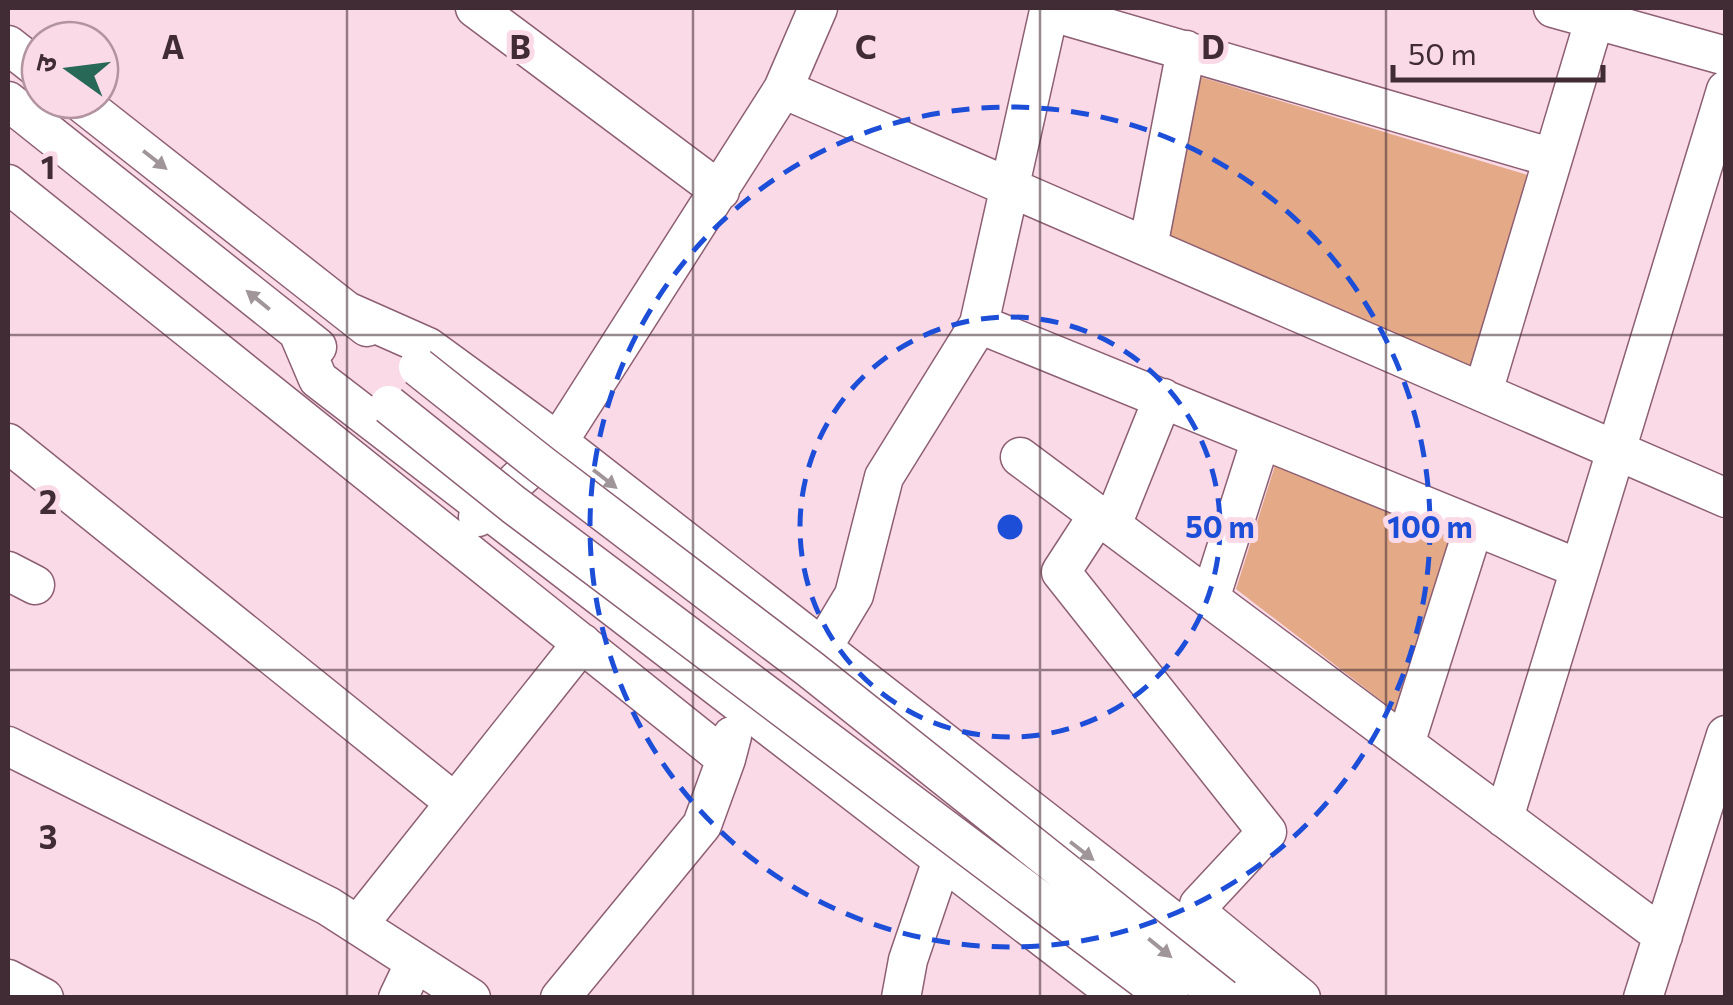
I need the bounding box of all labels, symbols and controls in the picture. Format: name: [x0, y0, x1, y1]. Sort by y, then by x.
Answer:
north arrow: [20, 20, 120, 120]
scale bar: [1393, 20, 1603, 82]
text: A: [162, 26, 185, 66]
text: B: [509, 26, 531, 66]
text: C: [855, 26, 877, 66]
text: D: [1201, 26, 1225, 66]
text: 50 m: [1408, 34, 1477, 71]
text: उ: [26, 51, 63, 76]
text: 1: [41, 146, 55, 186]
one-way arrow: [142, 149, 168, 170]
one-way arrow: [245, 290, 271, 311]
one-way arrow: [592, 468, 618, 489]
text: 2: [39, 481, 57, 521]
text: 50 m: [1185, 507, 1255, 544]
text: 100 m: [1387, 507, 1473, 544]
centre of rings: [992, 509, 1028, 545]
text: 3: [39, 816, 57, 856]
one-way arrow: [1069, 840, 1095, 861]
one-way arrow: [1148, 937, 1173, 958]

